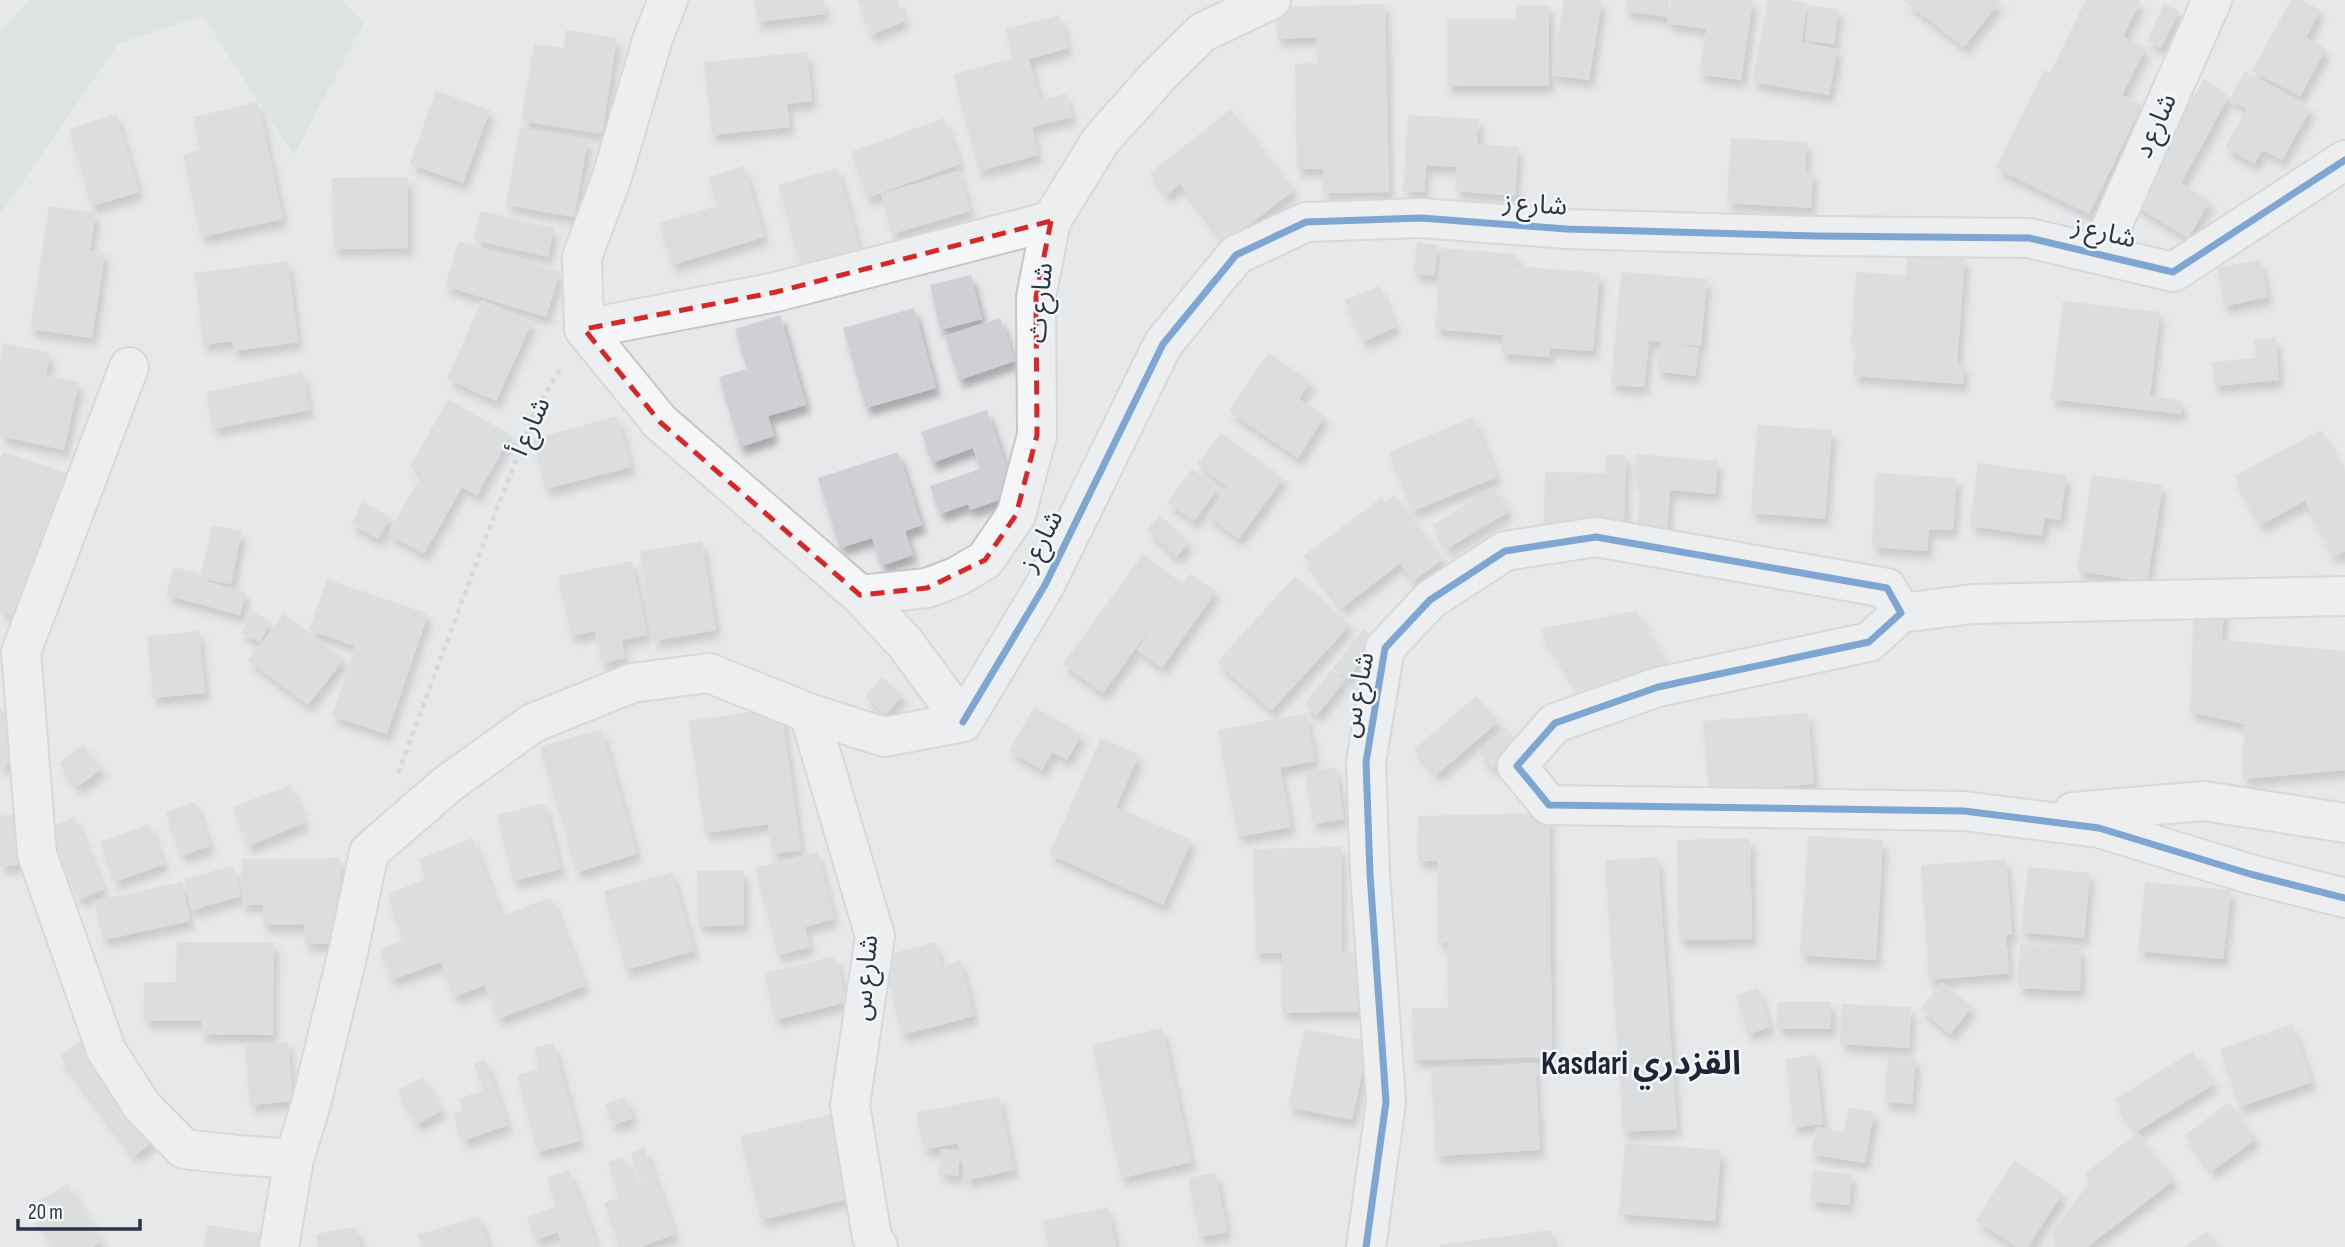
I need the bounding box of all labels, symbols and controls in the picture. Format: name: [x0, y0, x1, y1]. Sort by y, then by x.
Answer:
street label: شارع ﺩ: [2128, 89, 2186, 164]
street label: شارع ﺯ: [1501, 187, 1568, 225]
street label: شارع ﺯ: [2068, 210, 2139, 257]
street label: شارع ث: [1022, 261, 1062, 345]
street label: شارع أ: [502, 392, 559, 462]
street label: شارع ﺯ: [1013, 505, 1072, 579]
street label: شارع ﺱ: [1335, 650, 1383, 741]
street label: شارع ﺱ: [847, 934, 887, 1022]
district label: Kasdari القزدري: [1541, 1044, 1741, 1090]
scale bar: [18, 1188, 140, 1232]
text: 20 m: [28, 1200, 63, 1225]

